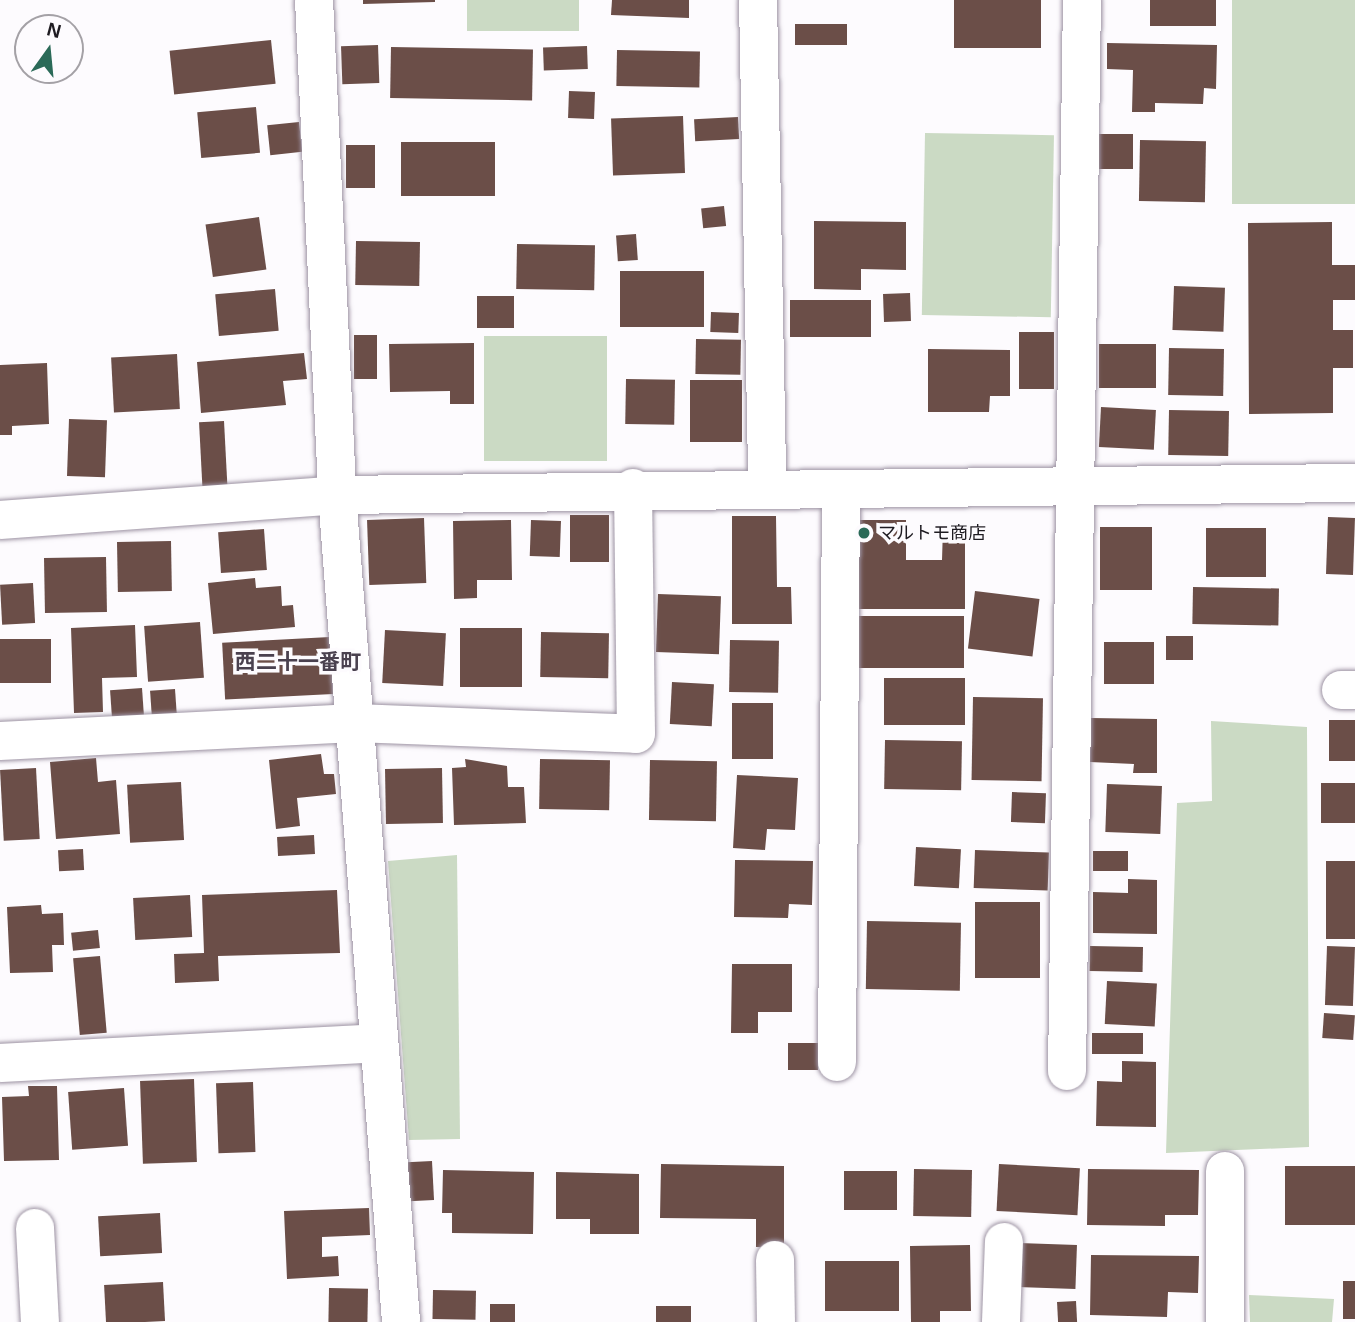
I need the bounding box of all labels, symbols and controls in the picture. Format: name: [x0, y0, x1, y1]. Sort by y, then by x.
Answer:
north arrow: [14, 14, 84, 84]
text: N: [45, 18, 63, 42]
place label: マルトモ商店: [878, 522, 986, 544]
marker: マルトモ商店: [856, 525, 872, 541]
district label: 西二十一番町: [235, 649, 361, 675]

